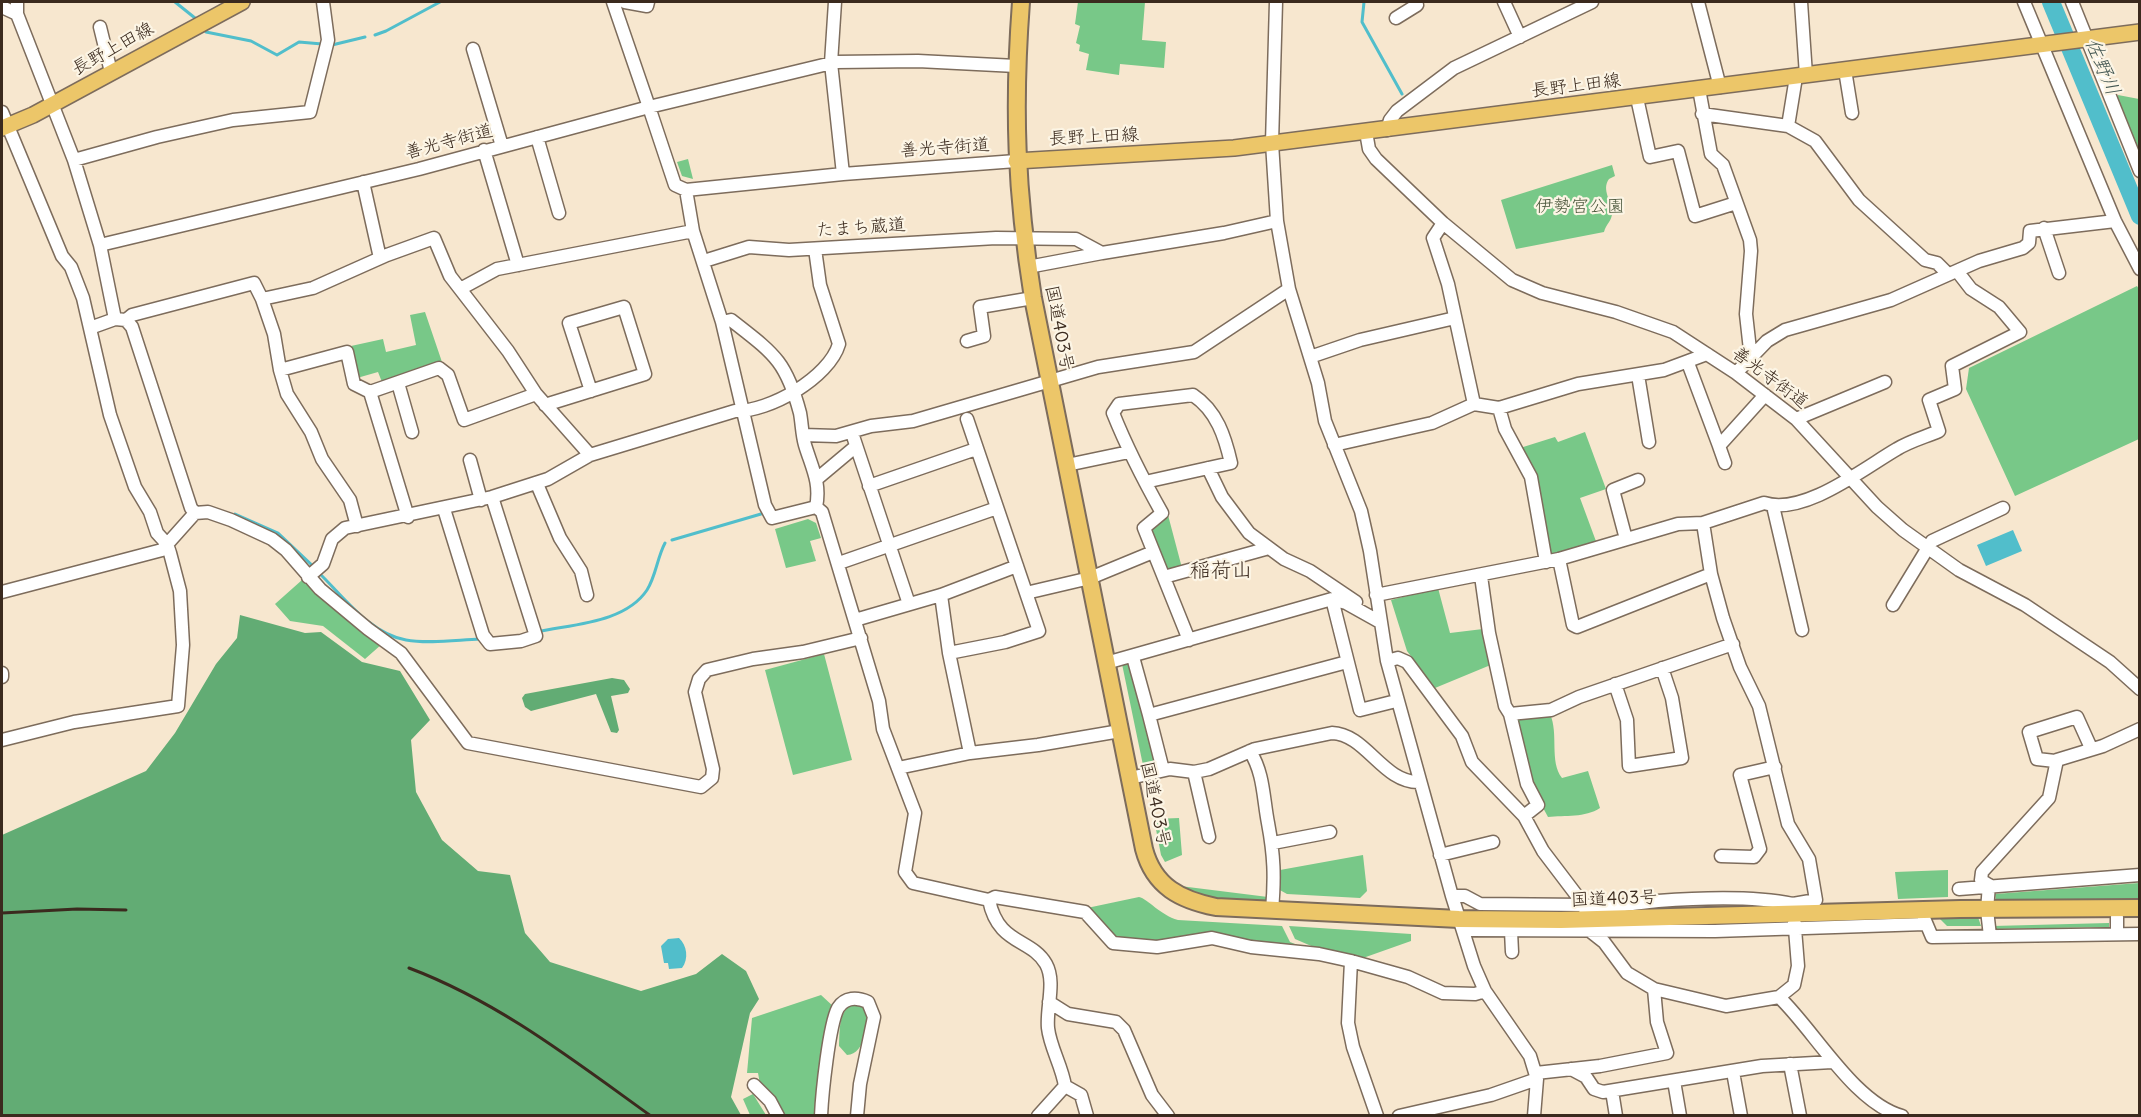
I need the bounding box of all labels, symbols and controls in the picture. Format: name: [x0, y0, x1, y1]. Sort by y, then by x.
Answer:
street label: 長野上田線: [68, 18, 158, 80]
water label: 佐野川: [2079, 35, 2125, 99]
street label: 長野上田線: [1530, 70, 1622, 102]
street label: 善光寺街道: [403, 120, 495, 164]
street label: 長野上田線: [1048, 124, 1140, 150]
street label: 善光寺街道: [899, 134, 991, 162]
park label: 伊勢宮公園: [1535, 196, 1625, 218]
street label: たまち蔵道: [815, 214, 907, 242]
street label: 国道403号: [1040, 283, 1078, 373]
street label: 善光寺街道: [1728, 342, 1812, 414]
district label: 稲荷山: [1190, 558, 1252, 584]
street label: 国道403号: [1135, 759, 1175, 849]
street label: 国道403号: [1570, 887, 1658, 911]

